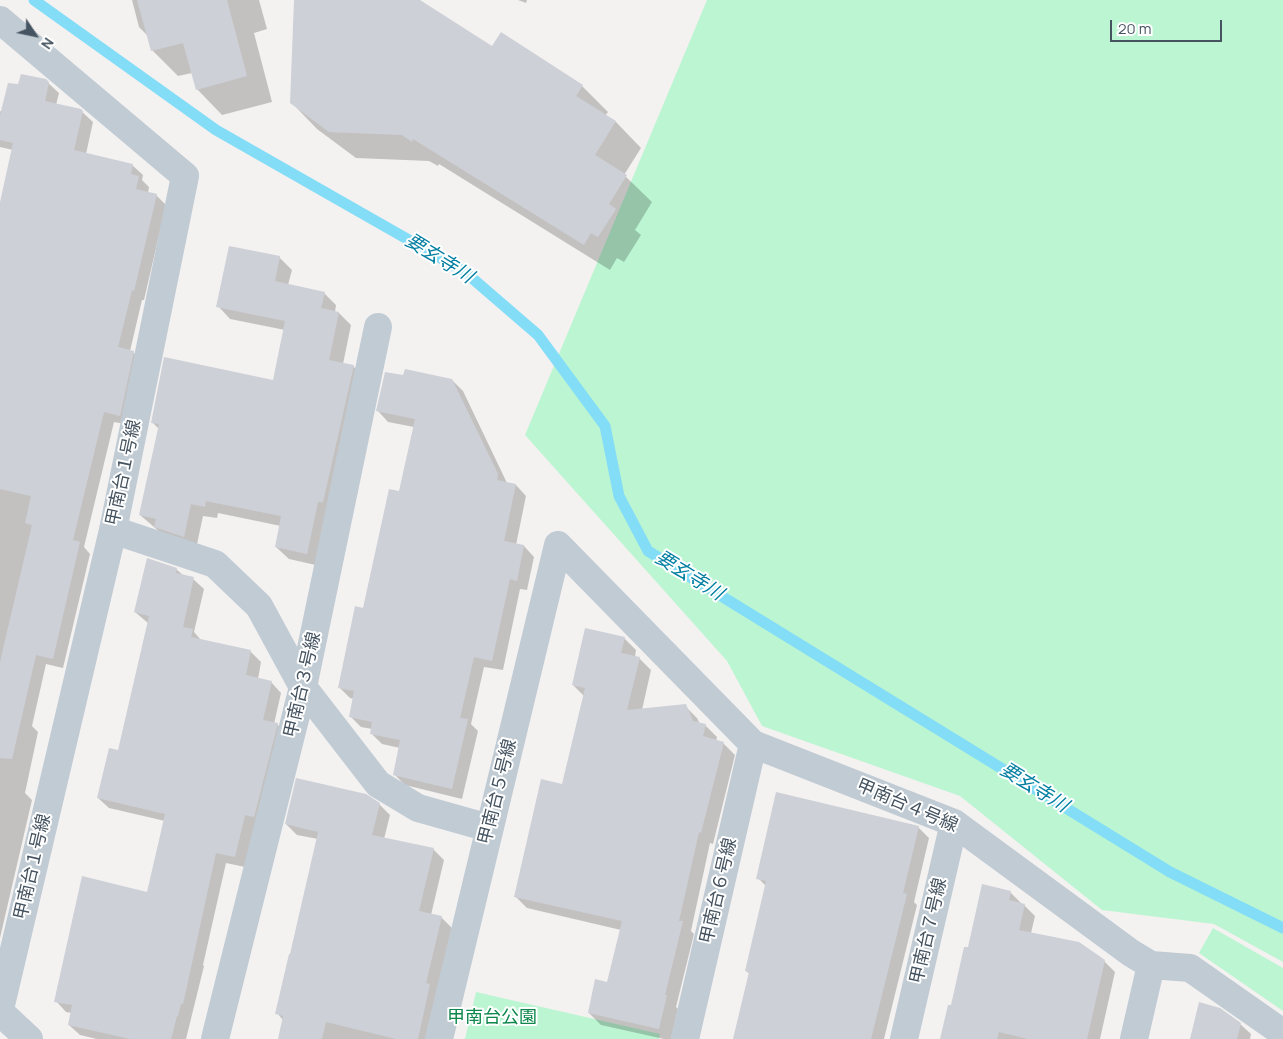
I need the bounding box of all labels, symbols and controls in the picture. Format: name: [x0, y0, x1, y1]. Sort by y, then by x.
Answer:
north arrow: [10, 10, 60, 60]
scale bar: [1113, 10, 1226, 42]
text: 20 m: [1118, 18, 1151, 39]
text: N: [37, 34, 59, 53]
water label: 要玄寺川: [401, 229, 477, 289]
street label: 甲南台１号線: [102, 418, 146, 528]
water label: 要玄寺川: [651, 546, 727, 606]
street label: 甲南台３号線: [280, 630, 326, 740]
street label: 甲南台５号線: [474, 737, 522, 847]
water label: 要玄寺川: [996, 758, 1072, 818]
street label: 甲南台４号線: [853, 775, 961, 837]
street label: 甲南台１号線: [10, 812, 56, 922]
street label: 甲南台６号線: [696, 836, 742, 946]
street label: 甲南台７号線: [906, 876, 952, 986]
park label: 甲南台公園: [447, 1007, 537, 1029]

